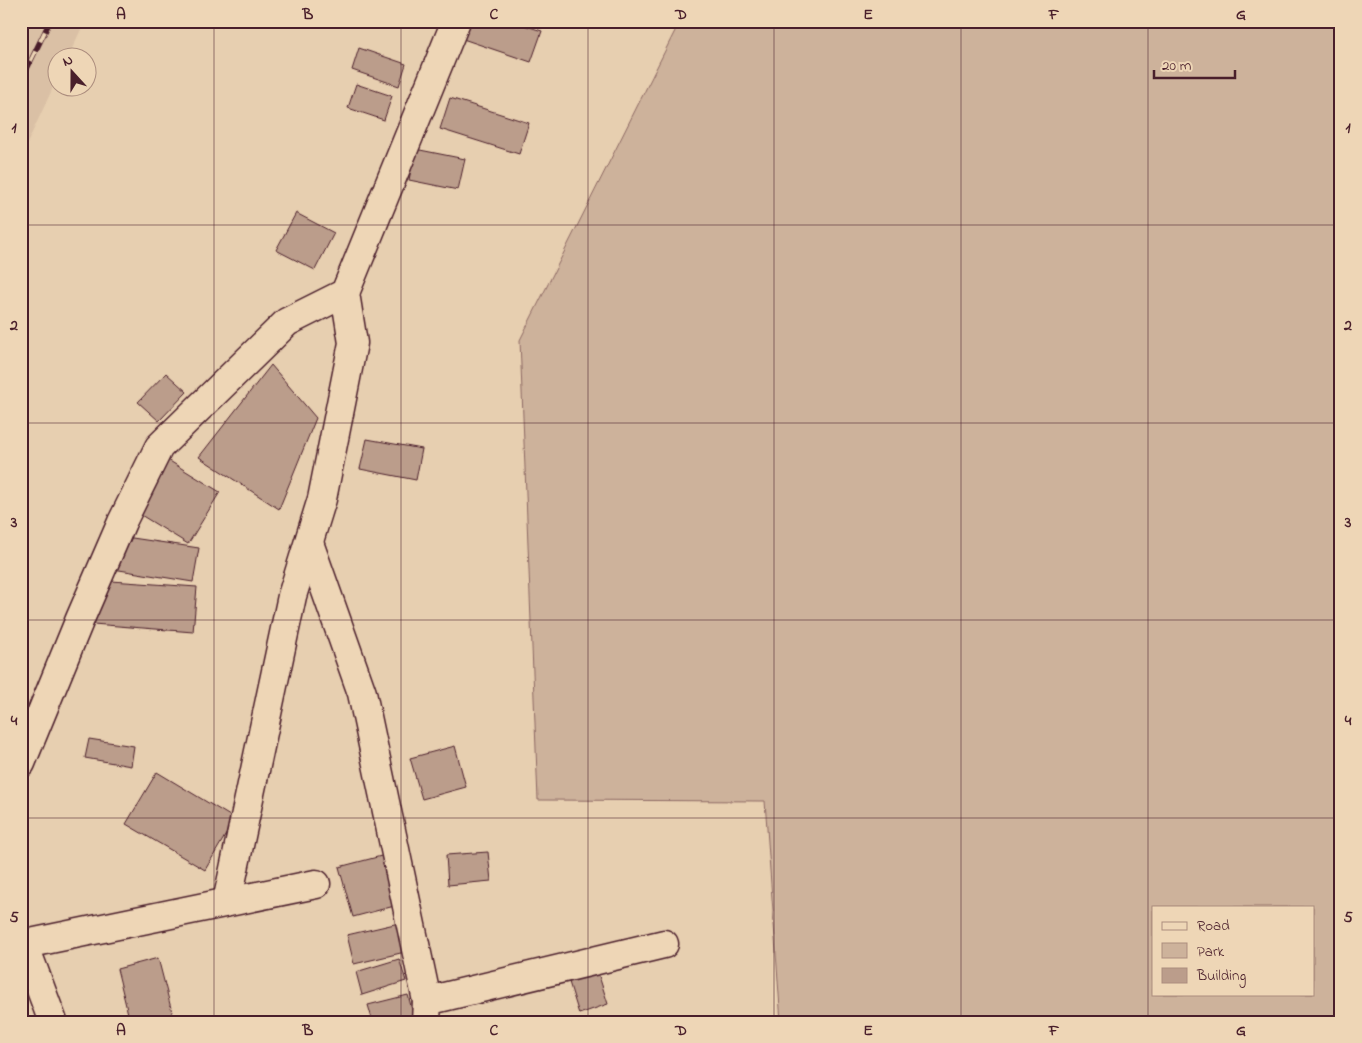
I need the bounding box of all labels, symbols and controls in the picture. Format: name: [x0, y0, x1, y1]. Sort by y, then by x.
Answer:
text: A: [116, 3, 126, 27]
text: B: [302, 3, 314, 27]
text: C: [490, 3, 499, 27]
text: D: [674, 3, 687, 27]
text: E: [863, 3, 873, 27]
text: F: [1048, 3, 1060, 27]
text: G: [1236, 3, 1246, 27]
north arrow: [48, 48, 98, 98]
scale bar: [1154, 48, 1236, 80]
text: N: [60, 50, 76, 73]
text: 20 m: [1162, 55, 1192, 77]
text: 1: [11, 116, 17, 140]
text: 1: [1345, 116, 1351, 140]
text: 2: [9, 314, 18, 338]
text: 2: [1343, 314, 1352, 338]
text: 3: [10, 511, 18, 535]
text: 3: [1344, 511, 1352, 535]
text: 4: [10, 709, 18, 733]
text: 4: [1344, 709, 1352, 733]
text: 5: [9, 906, 19, 930]
legend: [1152, 906, 1314, 996]
text: 5: [1343, 906, 1353, 930]
text: Road: [1197, 915, 1230, 937]
text: Park: [1197, 941, 1225, 963]
text: Building: [1196, 965, 1246, 988]
text: A: [116, 1019, 126, 1043]
text: B: [302, 1019, 314, 1043]
text: C: [490, 1019, 499, 1043]
text: D: [674, 1019, 687, 1043]
text: E: [863, 1019, 873, 1043]
text: F: [1048, 1019, 1060, 1043]
text: G: [1236, 1019, 1246, 1043]

